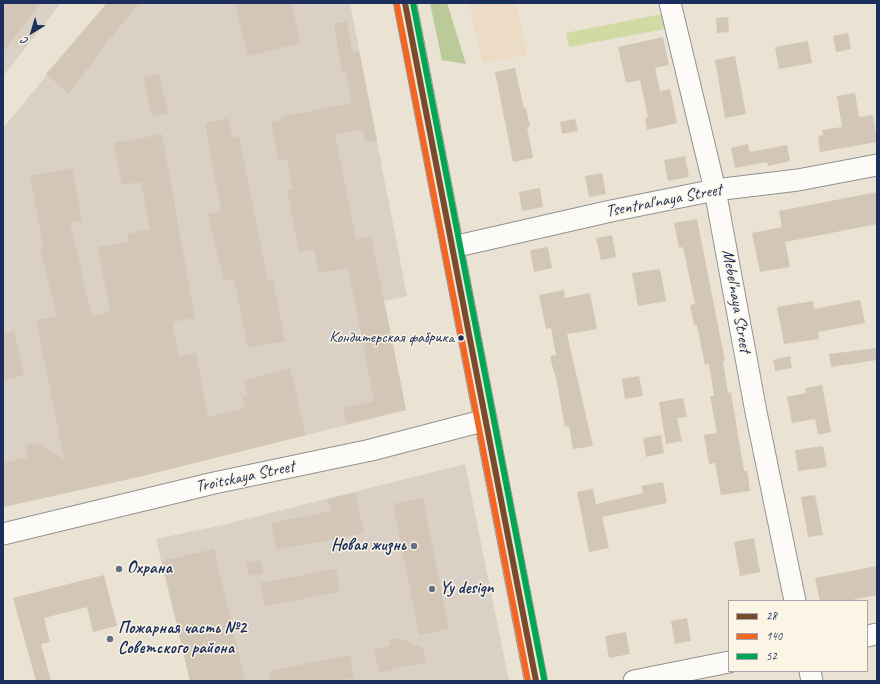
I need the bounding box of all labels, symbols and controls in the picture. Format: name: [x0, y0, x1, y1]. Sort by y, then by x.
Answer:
north arrow: [12, 12, 52, 52]
text: С: [18, 34, 31, 49]
street label: Tsentral'naya Street: [604, 180, 724, 222]
street label: Mebel'naya Street: [717, 248, 755, 354]
place label: Кондитерская фабрика: [329, 328, 454, 348]
marker: Кондитерская фабрика: [456, 333, 466, 343]
street label: Troitskaya Street: [194, 457, 296, 497]
place label: Новая жизнь: [331, 536, 406, 556]
marker: Новая жизнь: [409, 541, 419, 551]
place label: Охрана: [127, 559, 172, 579]
marker: Охрана: [114, 564, 124, 574]
place label: Yy design: [440, 579, 494, 599]
marker: Yy design: [427, 584, 437, 594]
legend: [728, 600, 868, 672]
text: 28: [766, 608, 777, 624]
place label: Пожарная часть №2 Советского района: [118, 619, 246, 659]
text: 140: [766, 628, 782, 644]
marker: Пожарная часть №2 Советского района: [105, 634, 115, 644]
text: 52: [766, 648, 777, 664]

